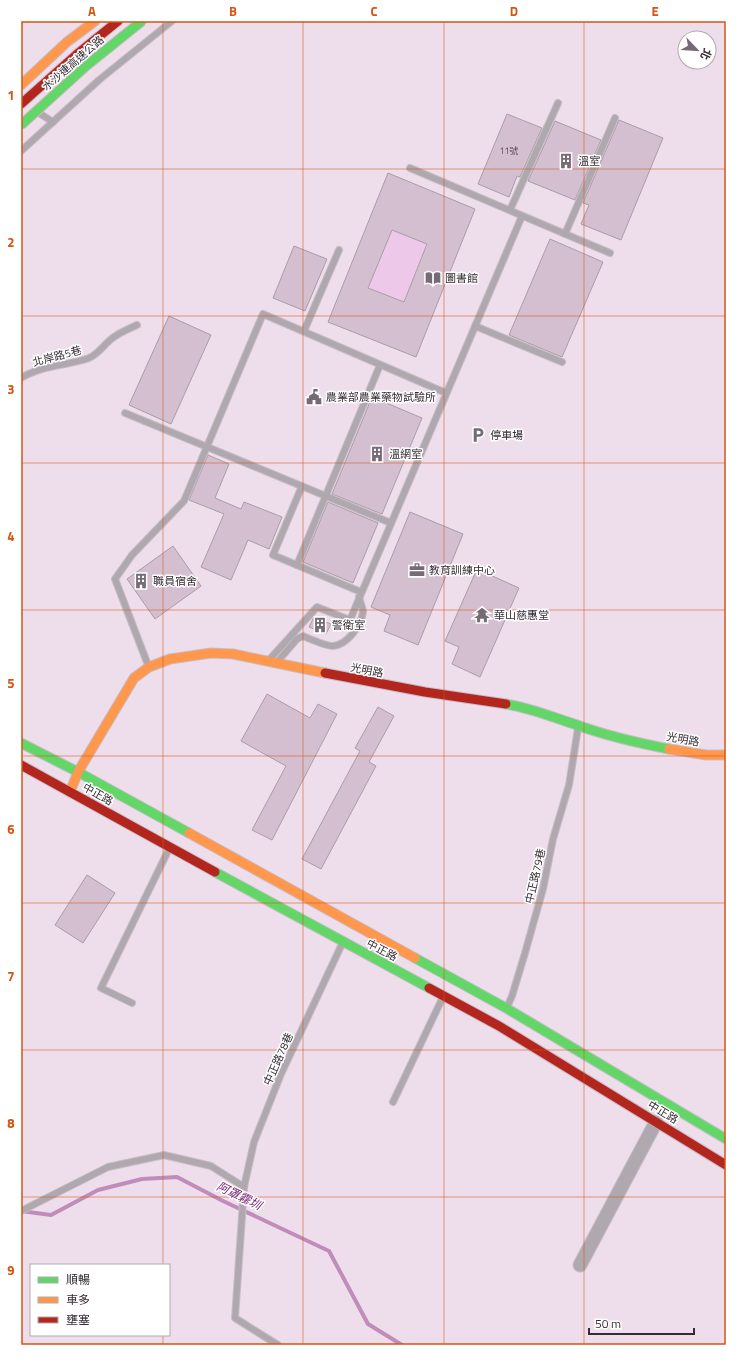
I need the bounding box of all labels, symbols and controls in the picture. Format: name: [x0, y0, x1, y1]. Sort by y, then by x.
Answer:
text: A: [88, 1, 96, 21]
text: B: [229, 1, 237, 21]
text: C: [370, 1, 378, 21]
text: D: [510, 1, 518, 21]
text: E: [651, 1, 659, 21]
north arrow: [677, 30, 717, 70]
street label: 水沙連高速公路: [39, 32, 107, 94]
text: 北: [696, 46, 716, 63]
text: 1: [7, 85, 15, 105]
house number: 11號: [499, 144, 519, 157]
building icon: 溫室: [557, 152, 575, 170]
place label: 溫室: [578, 153, 600, 169]
text: 2: [7, 232, 15, 252]
library icon: 圖書館: [424, 269, 442, 287]
place label: 圖書館: [445, 270, 478, 286]
street label: 北岸路5巷: [31, 342, 83, 370]
text: 3: [7, 379, 15, 399]
public building icon: 農業部農業藥物試驗所: [305, 388, 323, 406]
place label: 農業部農業藥物試驗所: [326, 389, 436, 405]
parking icon: 停車場: [469, 426, 487, 444]
place label: 停車場: [490, 427, 523, 443]
building icon: 溫網室: [368, 445, 386, 463]
place label: 溫網室: [389, 446, 422, 462]
text: 4: [7, 526, 15, 546]
office icon: 教育訓練中心: [408, 561, 426, 579]
place label: 教育訓練中心: [429, 562, 495, 578]
building icon: 職員宿舍: [132, 572, 150, 590]
place label: 職員宿舍: [153, 573, 197, 589]
temple icon: 華山慈惠堂: [473, 606, 491, 624]
place label: 華山慈惠堂: [494, 607, 549, 623]
building icon: 警衛室: [311, 616, 329, 634]
place label: 警衛室: [332, 617, 365, 633]
street label: 光明路: [349, 659, 385, 681]
text: 5: [7, 673, 15, 693]
street label: 光明路: [665, 728, 701, 750]
street label: 中正路: [80, 779, 116, 809]
text: 6: [7, 819, 15, 839]
street label: 中正路79巷: [521, 847, 549, 905]
street label: 中正路: [364, 935, 400, 965]
text: 7: [7, 966, 15, 986]
street label: 中正路78巷: [259, 1030, 297, 1088]
street label: 中正路: [645, 1097, 681, 1127]
text: 8: [7, 1113, 15, 1133]
water label: 阿罩霧圳: [213, 1176, 267, 1215]
text: 9: [7, 1260, 15, 1280]
legend: [30, 1264, 170, 1336]
text: 順暢: [66, 1270, 90, 1289]
text: 車多: [66, 1290, 90, 1309]
text: 壅塞: [66, 1310, 90, 1329]
scale bar: [589, 1310, 694, 1336]
text: 50 m: [595, 1314, 621, 1333]

